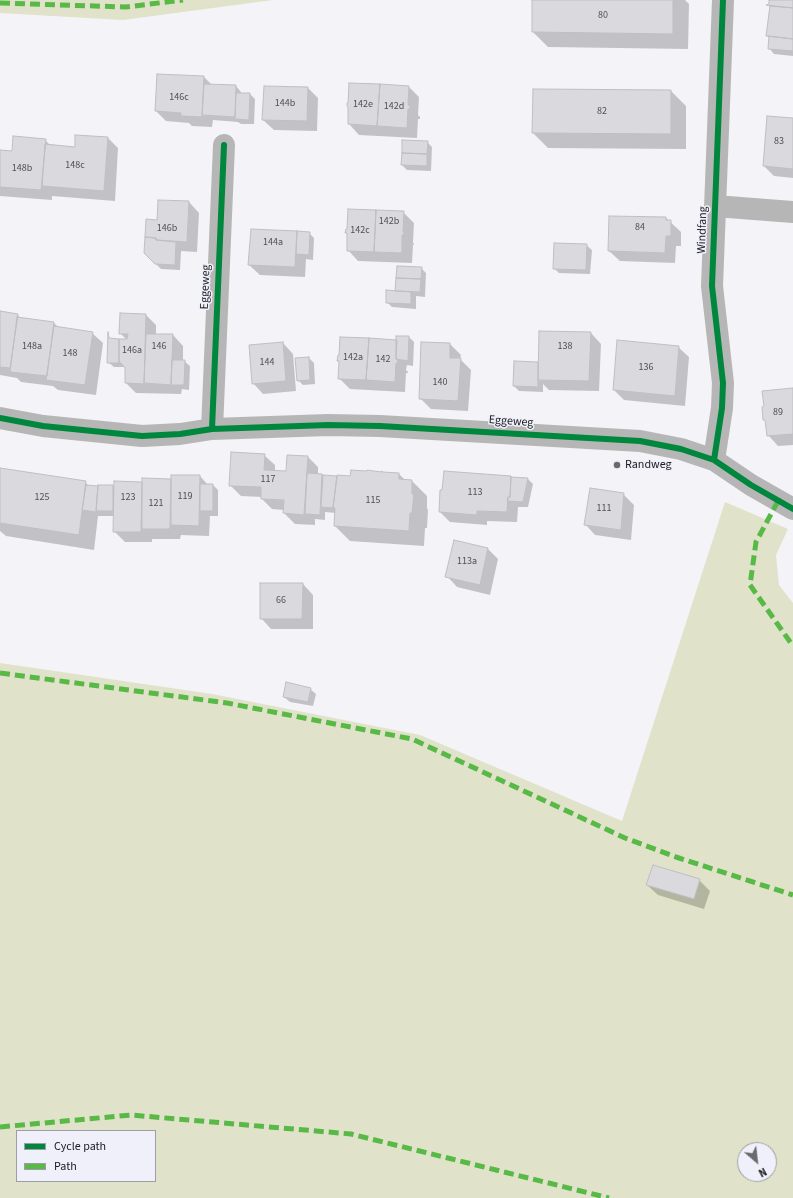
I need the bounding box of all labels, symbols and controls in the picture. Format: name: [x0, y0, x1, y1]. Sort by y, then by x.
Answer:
house number: 80: [598, 10, 608, 22]
house number: 146c: [169, 92, 189, 104]
house number: 144b: [275, 98, 295, 110]
house number: 142e: [353, 99, 373, 111]
house number: 142d: [384, 101, 404, 113]
house number: 82: [597, 106, 607, 118]
house number: 83: [774, 136, 784, 148]
house number: 148c: [65, 160, 85, 172]
house number: 148b: [12, 163, 32, 175]
street label: Windfang: [695, 206, 711, 254]
house number: 142b: [379, 216, 399, 228]
house number: 84: [635, 222, 645, 234]
house number: 146b: [157, 223, 177, 235]
house number: 142c: [350, 225, 370, 237]
house number: 144a: [263, 237, 283, 249]
street label: Eggeweg: [198, 264, 214, 310]
house number: 148a: [22, 341, 42, 353]
house number: 146: [152, 341, 166, 353]
house number: 138: [558, 341, 572, 353]
house number: 146a: [122, 345, 142, 357]
house number: 148: [63, 348, 77, 360]
house number: 142a: [343, 352, 363, 364]
house number: 142: [376, 354, 390, 366]
house number: 144: [260, 357, 274, 369]
house number: 136: [639, 362, 653, 374]
house number: 140: [433, 377, 447, 389]
house number: 89: [773, 407, 783, 419]
street label: Eggeweg: [488, 413, 534, 431]
place label: Randweg: [625, 458, 672, 472]
marker: Randweg: [612, 460, 622, 470]
house number: 117: [261, 474, 275, 486]
house number: 113: [468, 487, 482, 499]
house number: 119: [178, 491, 192, 503]
house number: 125: [35, 492, 49, 504]
house number: 123: [121, 492, 135, 504]
house number: 115: [366, 495, 380, 507]
house number: 121: [149, 498, 163, 510]
house number: 111: [597, 503, 611, 515]
house number: 113a: [457, 556, 477, 568]
house number: 66: [276, 595, 286, 607]
legend: [16, 1130, 156, 1182]
text: Cycle path: [54, 1138, 106, 1155]
north arrow: [737, 1142, 777, 1182]
text: Path: [54, 1158, 77, 1175]
text: N: [756, 1164, 769, 1180]

